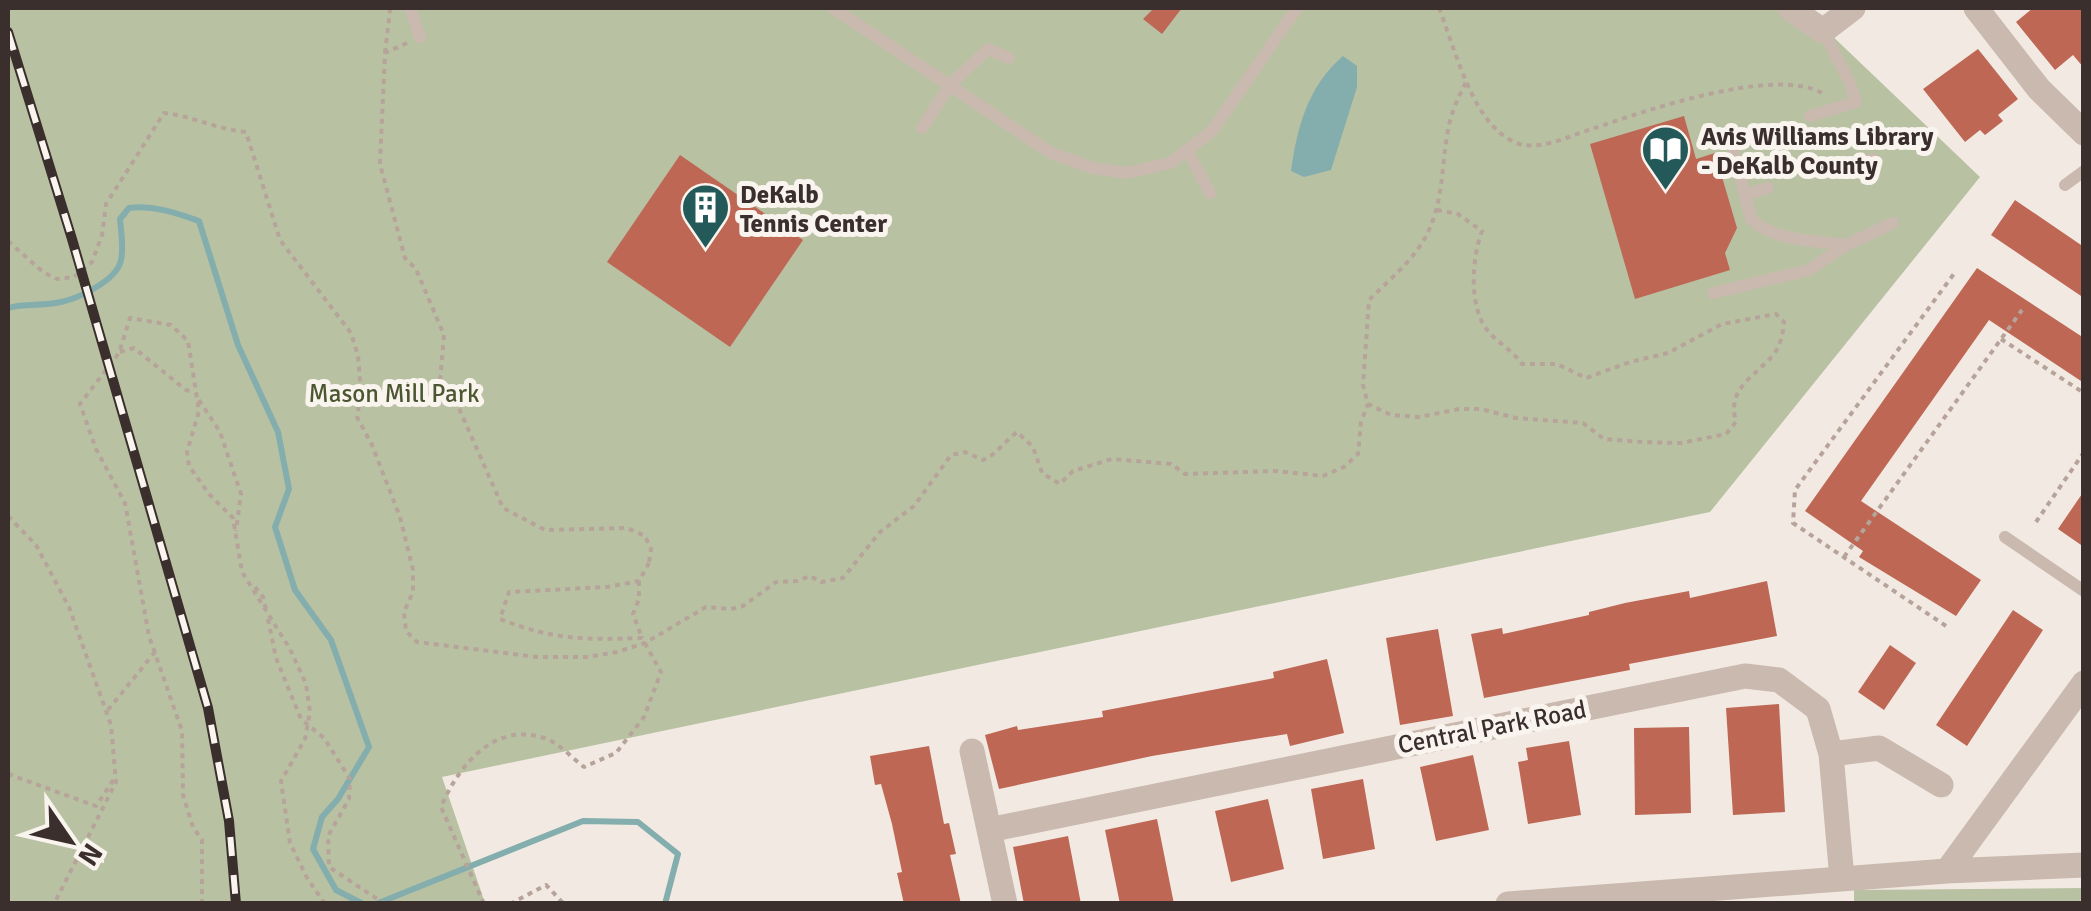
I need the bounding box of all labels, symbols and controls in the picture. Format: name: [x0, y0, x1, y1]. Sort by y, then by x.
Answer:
place label: Avis Williams Library - DeKalb County: [1701, 121, 1934, 181]
library icon: Avis Williams Library - DeKalb County: [1640, 124, 1692, 192]
place label: DeKalb Tennis Center: [740, 179, 887, 239]
building icon: DeKalb Tennis Center: [679, 182, 731, 250]
park label: Mason Mill Park: [309, 378, 480, 409]
street label: Central Park Road: [1395, 694, 1589, 760]
north arrow: [20, 791, 120, 891]
text: N: [70, 837, 109, 872]

